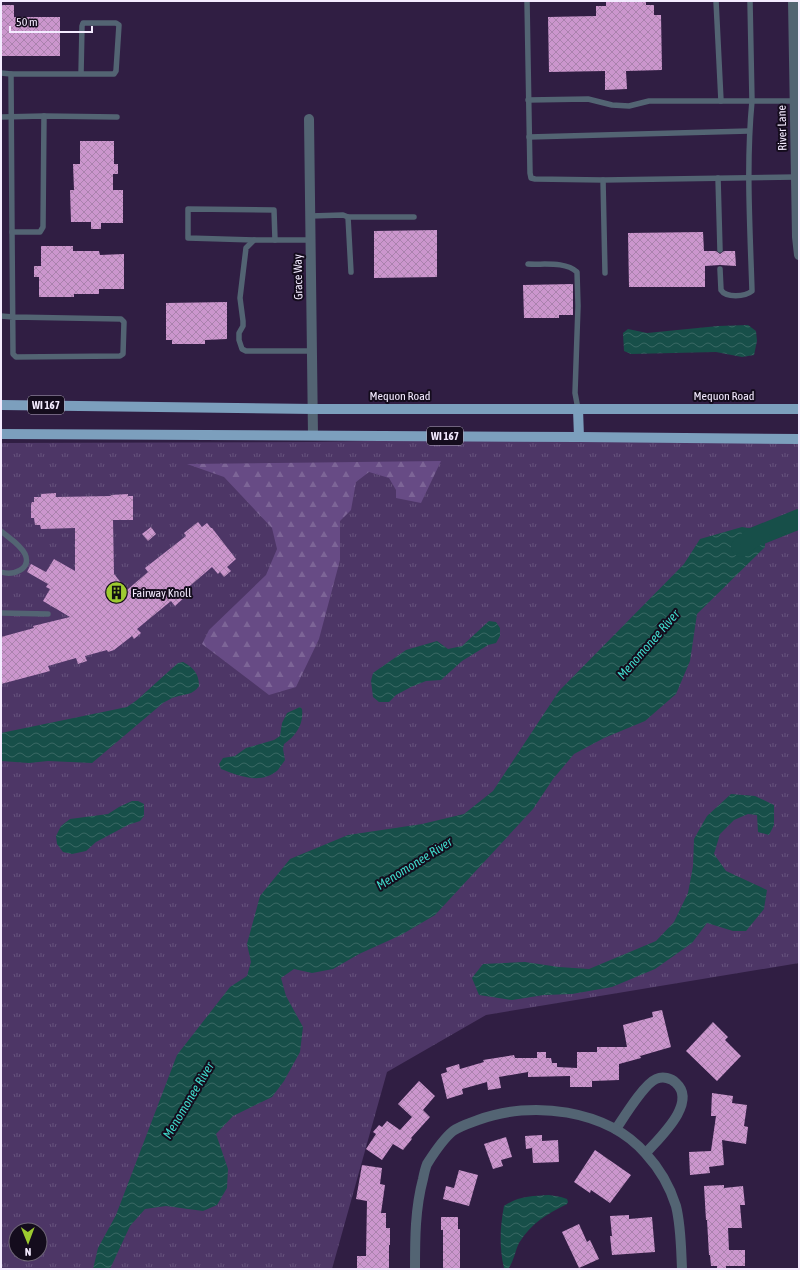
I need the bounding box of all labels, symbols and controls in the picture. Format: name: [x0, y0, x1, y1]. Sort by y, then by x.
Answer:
scale bar: [10, 8, 92, 34]
text: 50 m: [16, 15, 38, 29]
street label: River Lane: [775, 105, 789, 151]
street label: Grace Way: [291, 254, 305, 300]
street label: Mequon Road: [370, 389, 430, 403]
street label: Mequon Road: [694, 389, 754, 403]
road number: WI 167: [28, 396, 64, 414]
road number: WI 167: [427, 427, 463, 445]
building icon: Fairway Knoll: [103, 580, 129, 606]
place label: Fairway Knoll: [132, 586, 192, 600]
water label: Menomonee River: [614, 606, 683, 682]
water label: Menomonee River: [374, 834, 456, 893]
water label: Menomonee River: [160, 1058, 218, 1141]
north arrow: [8, 1222, 48, 1262]
text: N: [25, 1246, 32, 1258]

